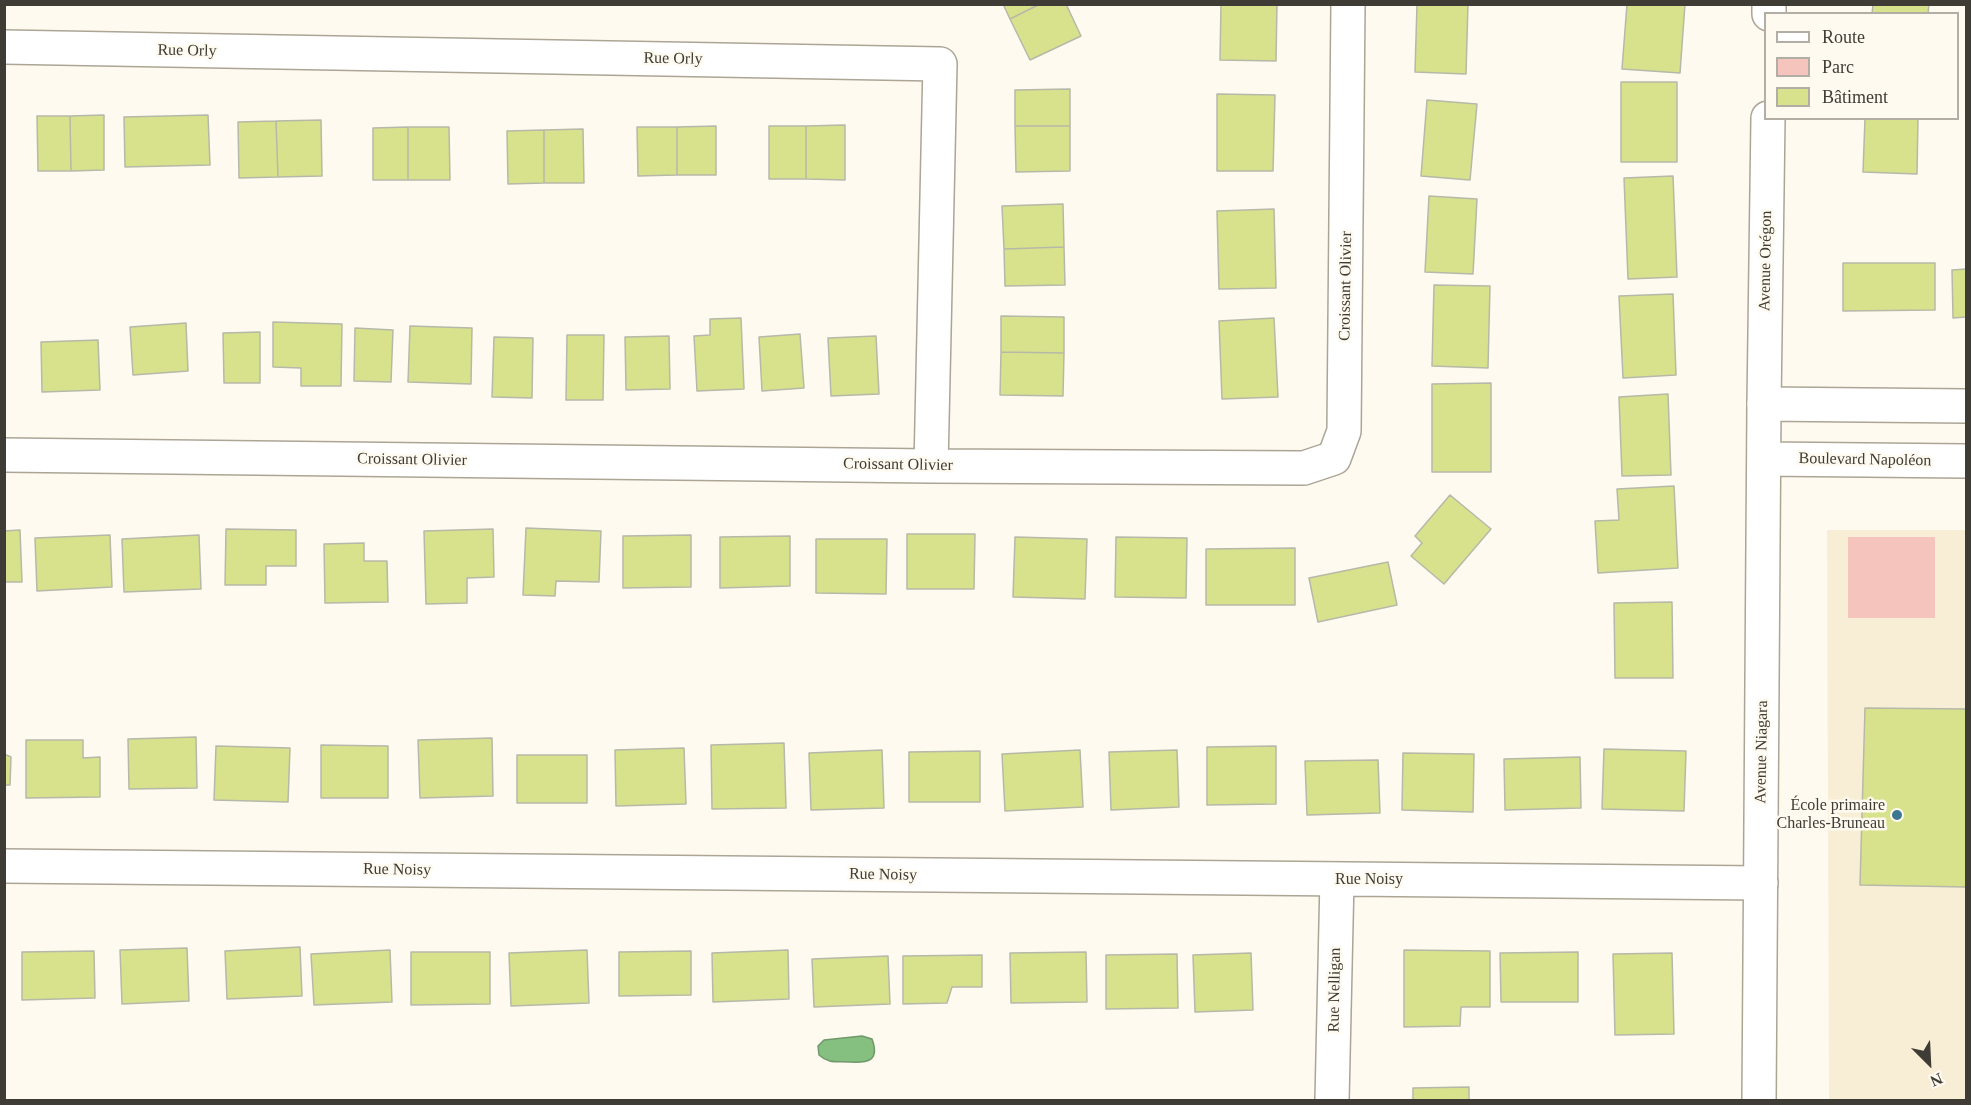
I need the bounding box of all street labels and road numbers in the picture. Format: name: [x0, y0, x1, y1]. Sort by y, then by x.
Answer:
street label: Rue Orly: [157, 41, 217, 61]
street label: Rue Orly: [643, 49, 703, 69]
street label: Avenue Orégon: [1756, 211, 1776, 311]
street label: Croissant Olivier: [1335, 231, 1357, 341]
street label: Croissant Olivier: [357, 449, 467, 471]
street label: Boulevard Napoléon: [1798, 449, 1932, 471]
street label: Croissant Olivier: [843, 454, 953, 476]
street label: Avenue Niagara: [1752, 700, 1772, 804]
street label: Rue Noisy: [363, 860, 431, 880]
street label: Rue Noisy: [849, 865, 917, 885]
street label: Rue Noisy: [1335, 870, 1403, 890]
street label: Rue Nelligan: [1325, 947, 1345, 1033]

